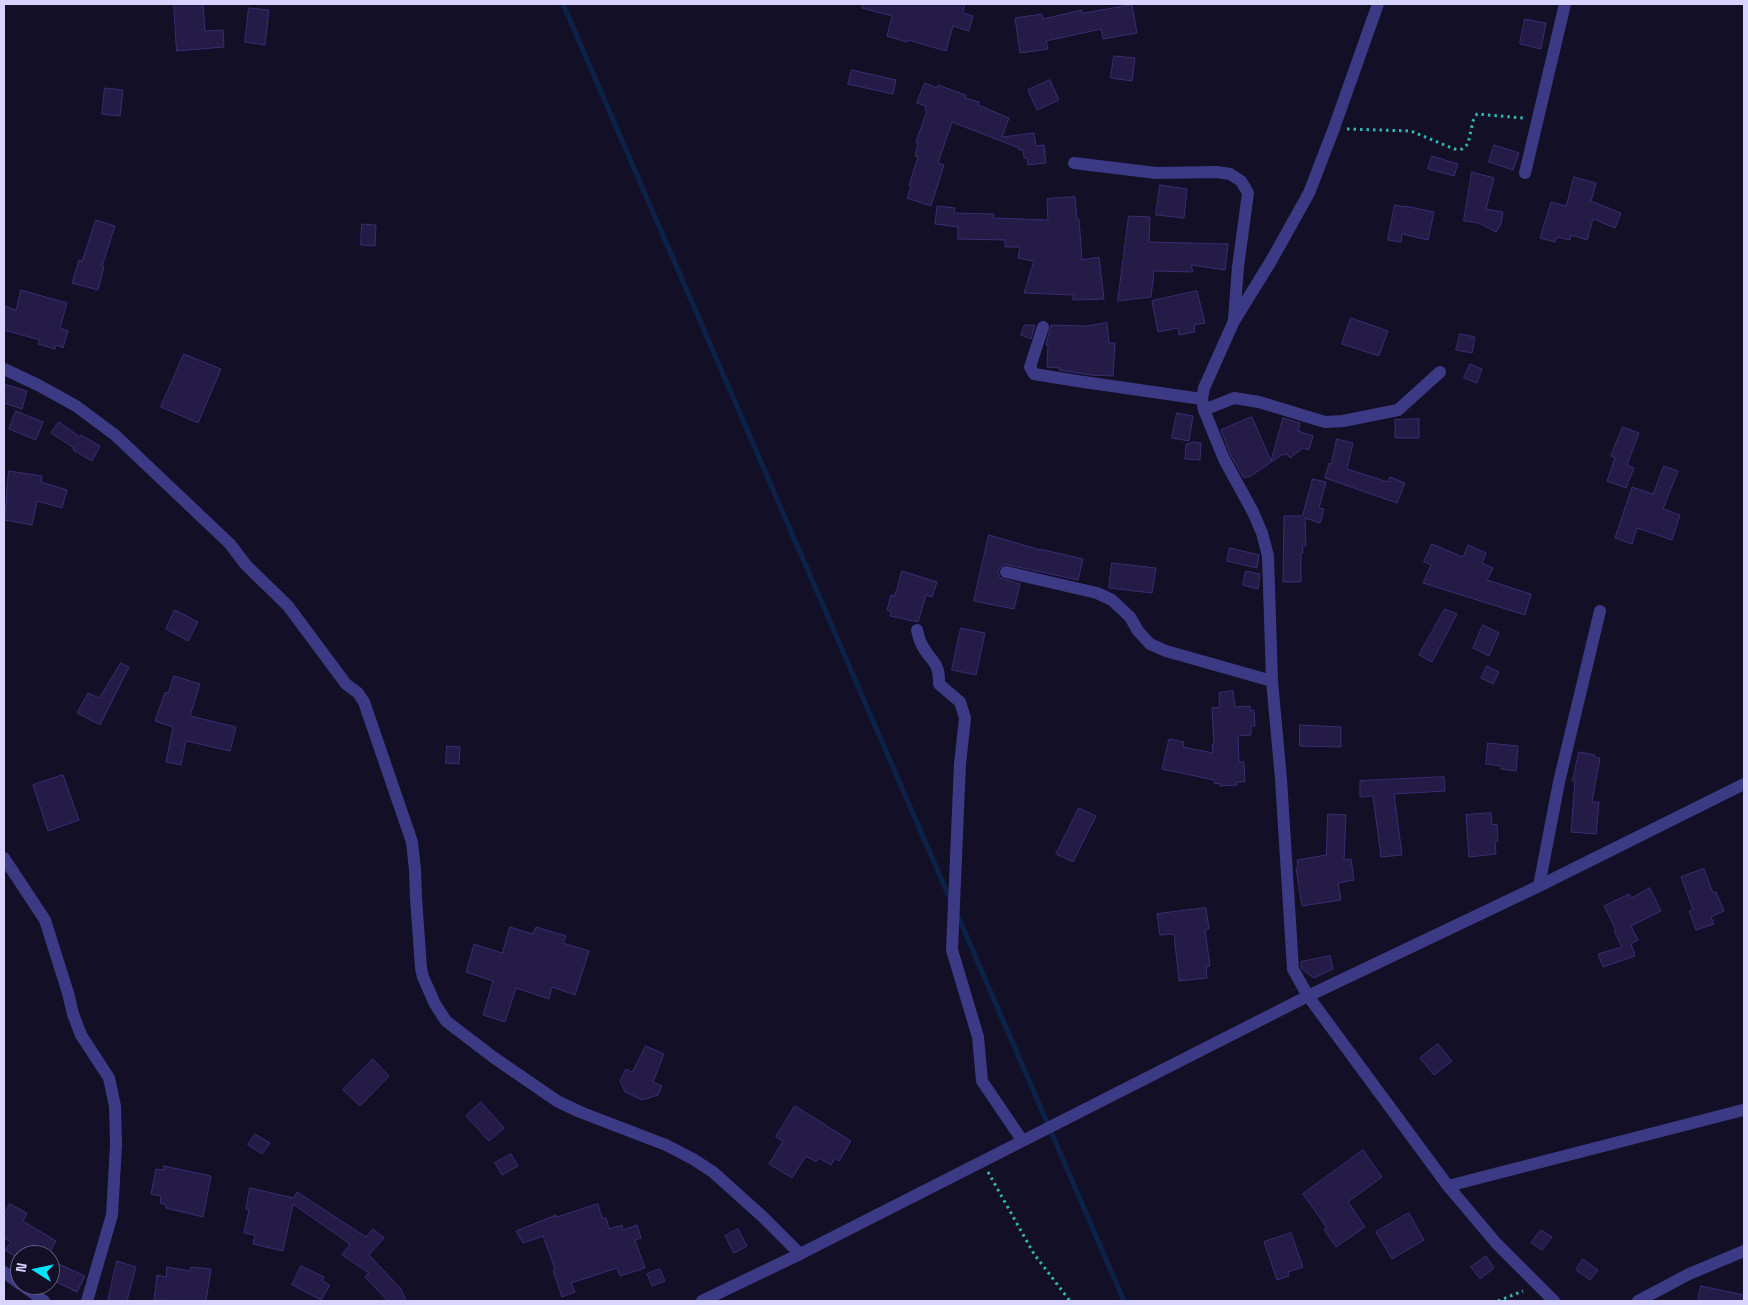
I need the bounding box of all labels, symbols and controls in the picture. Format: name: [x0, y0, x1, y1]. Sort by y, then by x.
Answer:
north arrow: [10, 1245, 60, 1295]
text: N: [12, 1261, 31, 1274]

